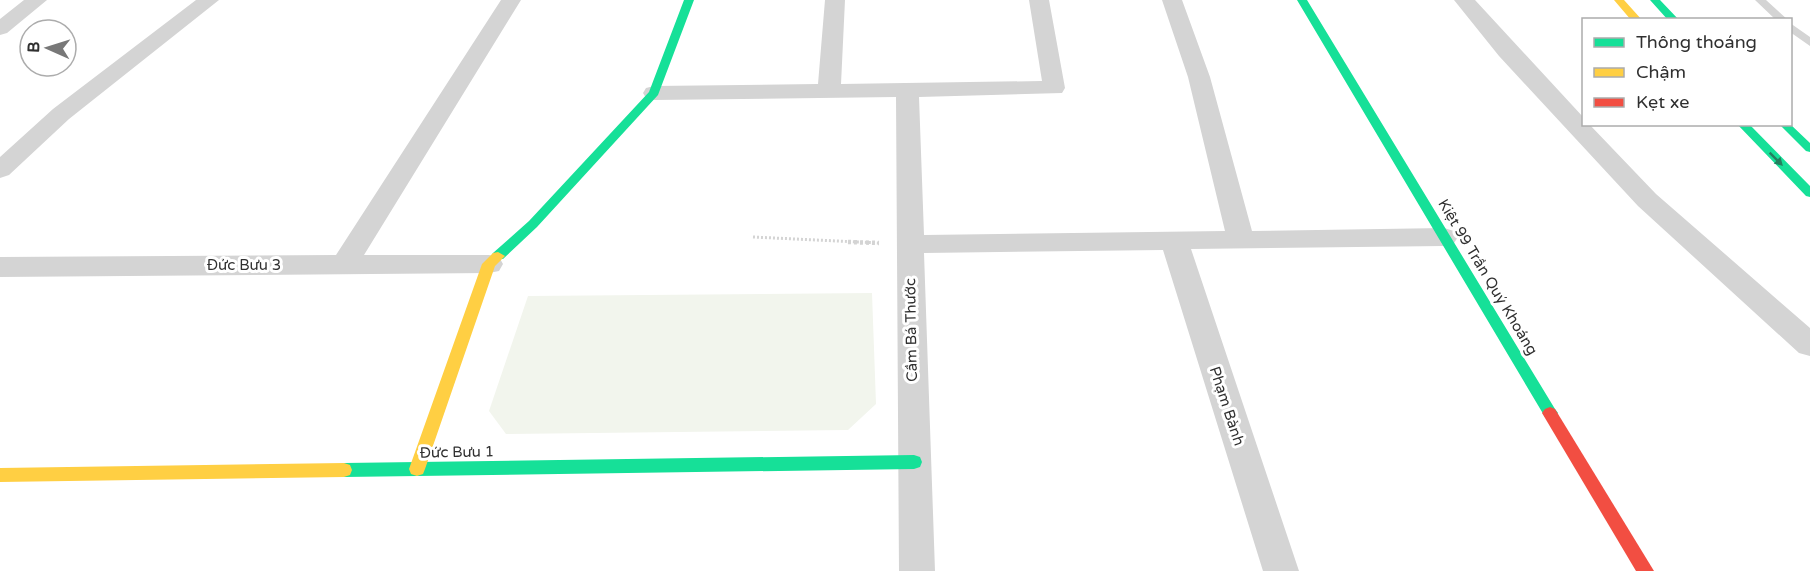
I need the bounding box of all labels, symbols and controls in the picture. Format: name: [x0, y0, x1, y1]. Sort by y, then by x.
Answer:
north arrow: [18, 18, 78, 78]
legend: [1582, 18, 1792, 126]
text: Thông thoáng: [1636, 31, 1757, 53]
text: B: [24, 41, 44, 53]
text: Chậm: [1636, 61, 1686, 83]
text: Kẹt xe: [1636, 91, 1690, 113]
one-way arrow: [1768, 151, 1782, 165]
street label: Kiệt 99 Trần Quý Khoáng: [1434, 196, 1542, 358]
street label: Đức Bưu 3: [207, 256, 281, 274]
street label: Cầm Bá Thước: [901, 278, 921, 382]
street label: Phạm Bành: [1206, 364, 1248, 448]
street label: Đức Bưu 1: [420, 442, 494, 462]

